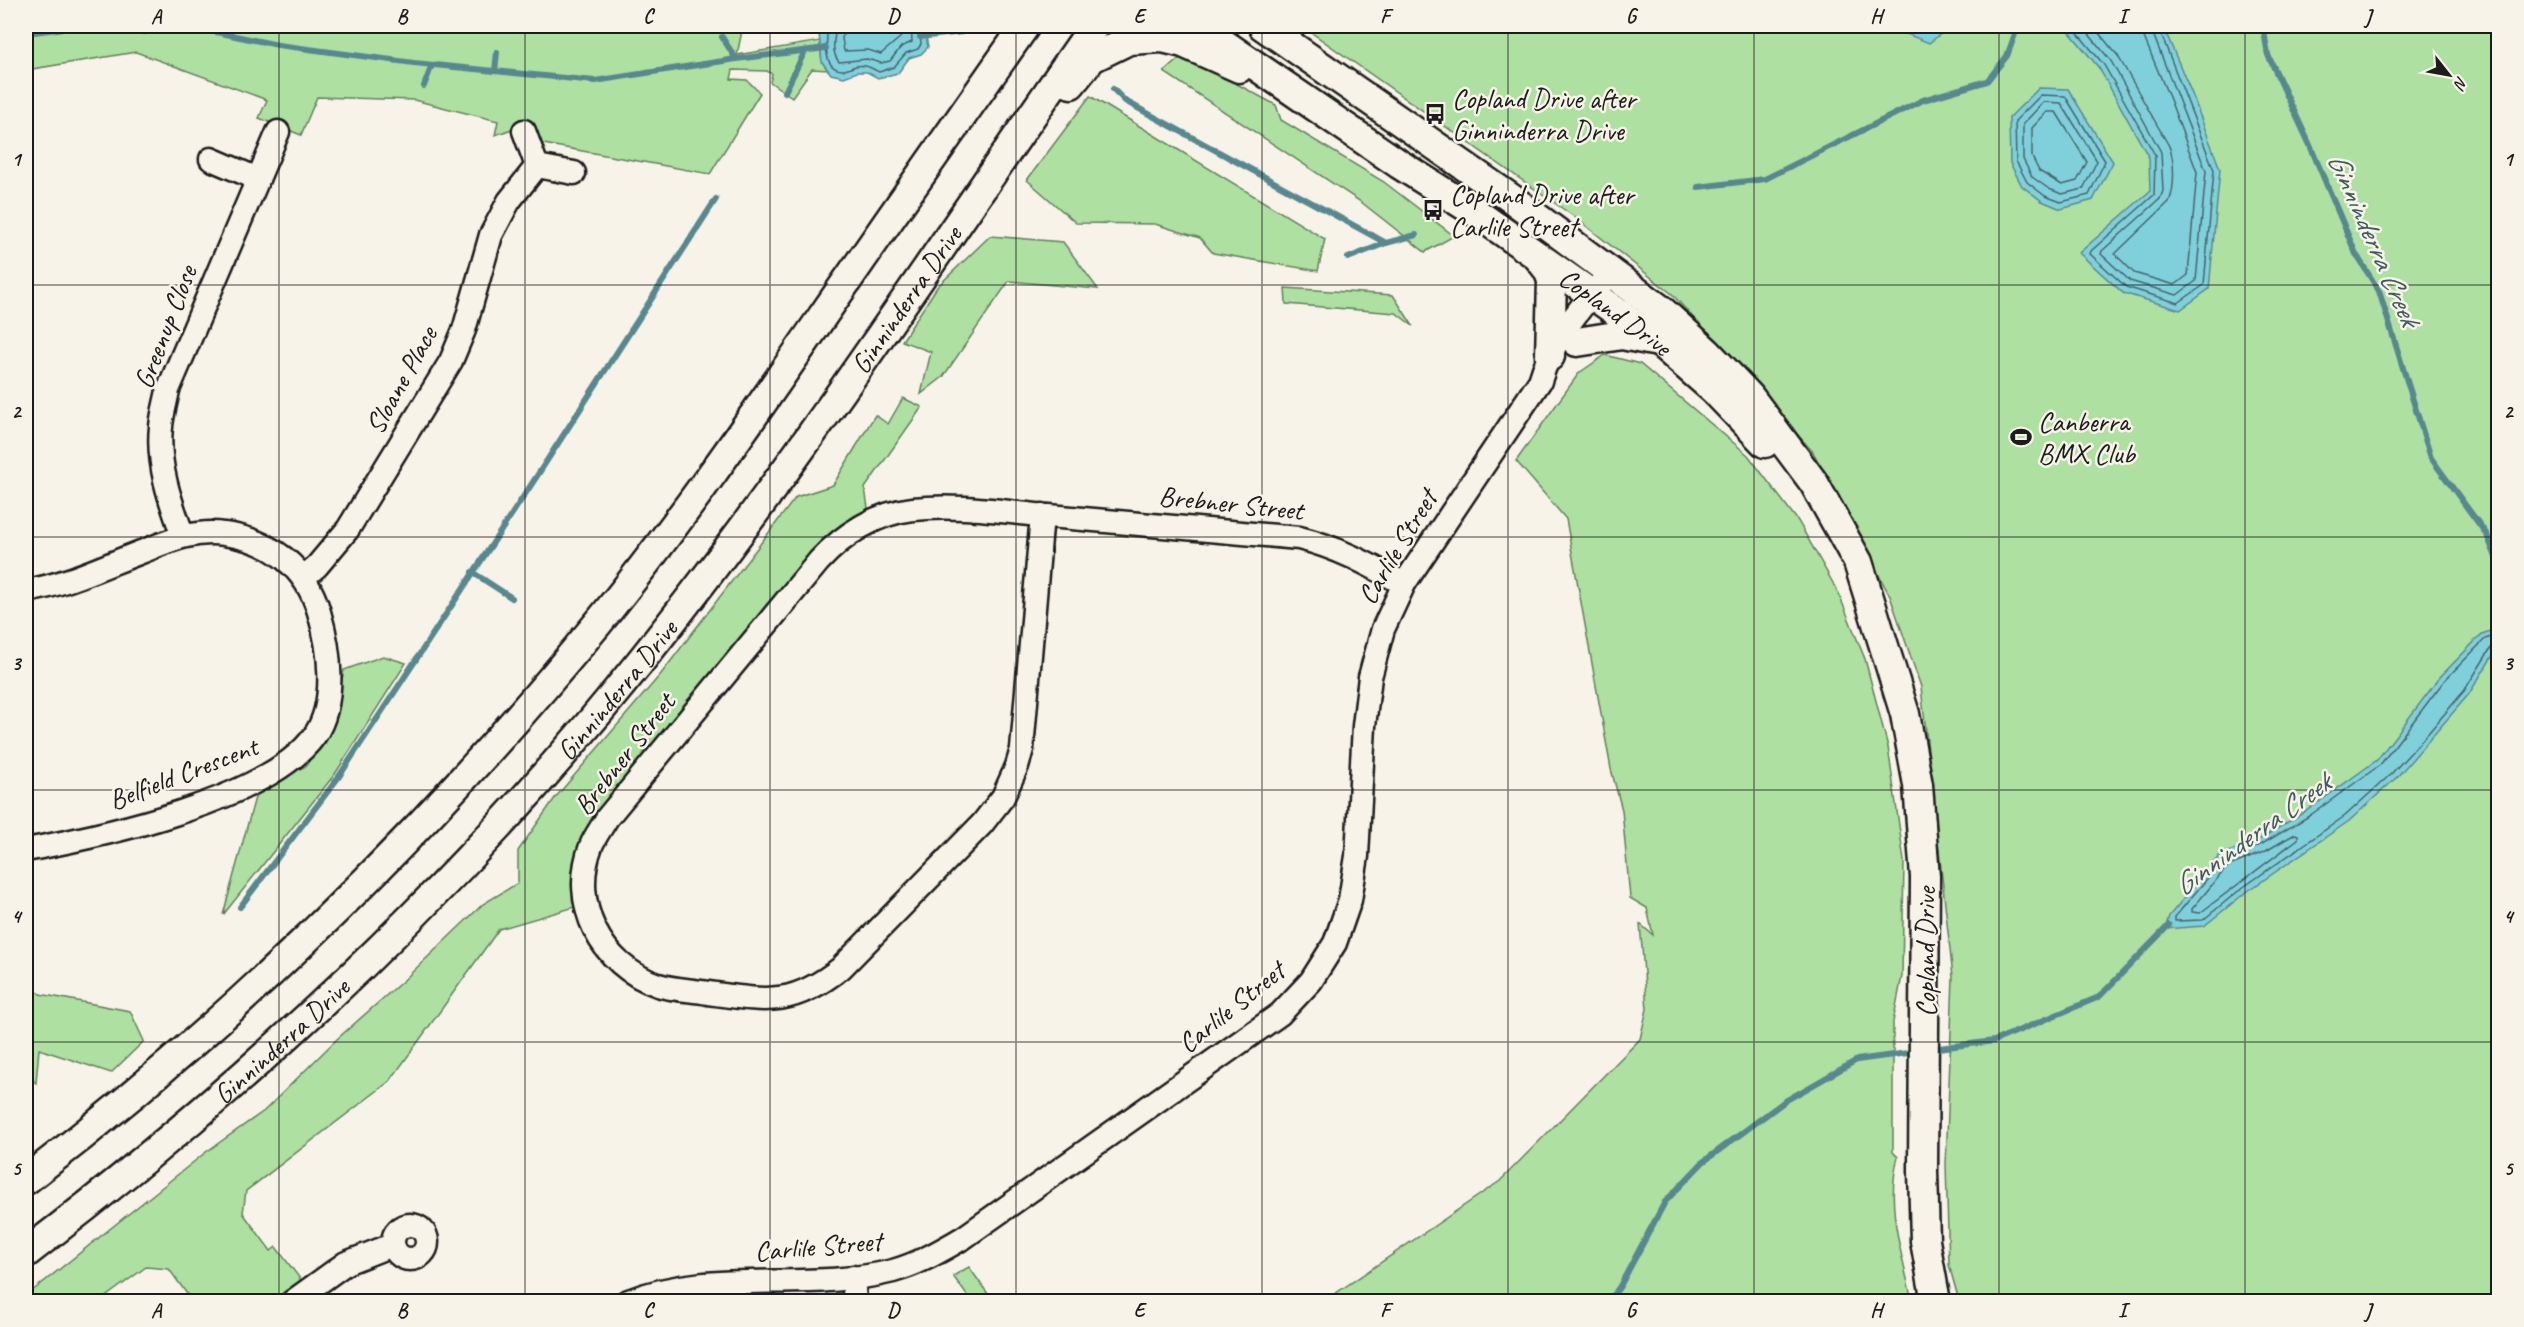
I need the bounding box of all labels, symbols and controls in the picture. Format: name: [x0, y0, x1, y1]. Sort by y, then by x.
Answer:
text: A: [151, 4, 163, 29]
text: B: [397, 4, 409, 29]
text: C: [643, 4, 655, 29]
text: D: [887, 4, 901, 29]
text: E: [1134, 4, 1148, 29]
text: F: [1380, 4, 1394, 29]
text: G: [1626, 4, 1639, 29]
text: H: [1870, 4, 1885, 29]
text: I: [2118, 4, 2131, 29]
text: J: [2363, 4, 2375, 29]
north arrow: [2419, 45, 2479, 105]
text: N: [2448, 73, 2472, 94]
place label: Copland Drive after Ginninderra Drive: [1452, 81, 1638, 148]
bus stop icon: Copland Drive after Ginninderra Drive: [1423, 102, 1447, 126]
text: 1: [12, 147, 23, 172]
water label: Ginninderra Creek: [2319, 147, 2431, 336]
text: 1: [2504, 147, 2515, 172]
place label: Copland Drive after Carlile Street: [1450, 177, 1636, 244]
bus stop icon: Copland Drive after Carlile Street: [1421, 198, 1445, 222]
street label: Ginninderra Drive: [842, 217, 970, 380]
street label: Greenup Close: [126, 259, 205, 393]
street label: Copland Drive: [1553, 260, 1681, 364]
street label: Sloane Place: [357, 318, 446, 440]
text: 2: [12, 399, 23, 424]
text: 2: [2504, 399, 2515, 424]
place label: Canberra BMX Club: [2038, 404, 2137, 471]
sports icon: Canberra BMX Club: [2009, 425, 2033, 449]
street label: Brebner Street: [1157, 478, 1308, 528]
street label: Carlile Street: [1349, 480, 1447, 610]
street label: Ginninderra Drive: [548, 611, 686, 767]
text: 3: [12, 651, 23, 676]
text: 3: [2504, 651, 2515, 676]
street label: Brebner Street: [566, 684, 684, 822]
street label: Belfield Crescent: [104, 728, 265, 817]
water label: Ginninderra Creek: [2166, 761, 2342, 904]
street label: Copland Drive: [1908, 885, 1943, 1017]
text: 4: [12, 904, 24, 929]
text: 4: [2504, 904, 2516, 929]
street label: Carlile Street: [1171, 951, 1294, 1061]
street label: Ginninderra Drive: [206, 969, 358, 1111]
text: 5: [12, 1156, 23, 1181]
text: 5: [2504, 1156, 2515, 1181]
street label: Carlile Street: [753, 1223, 887, 1269]
text: A: [151, 1298, 163, 1323]
text: B: [397, 1298, 409, 1323]
text: C: [643, 1298, 655, 1323]
text: D: [887, 1298, 901, 1323]
text: E: [1134, 1298, 1148, 1323]
text: F: [1380, 1298, 1394, 1323]
text: G: [1626, 1298, 1639, 1323]
text: H: [1870, 1298, 1885, 1323]
text: I: [2118, 1298, 2131, 1323]
text: J: [2363, 1298, 2375, 1323]

